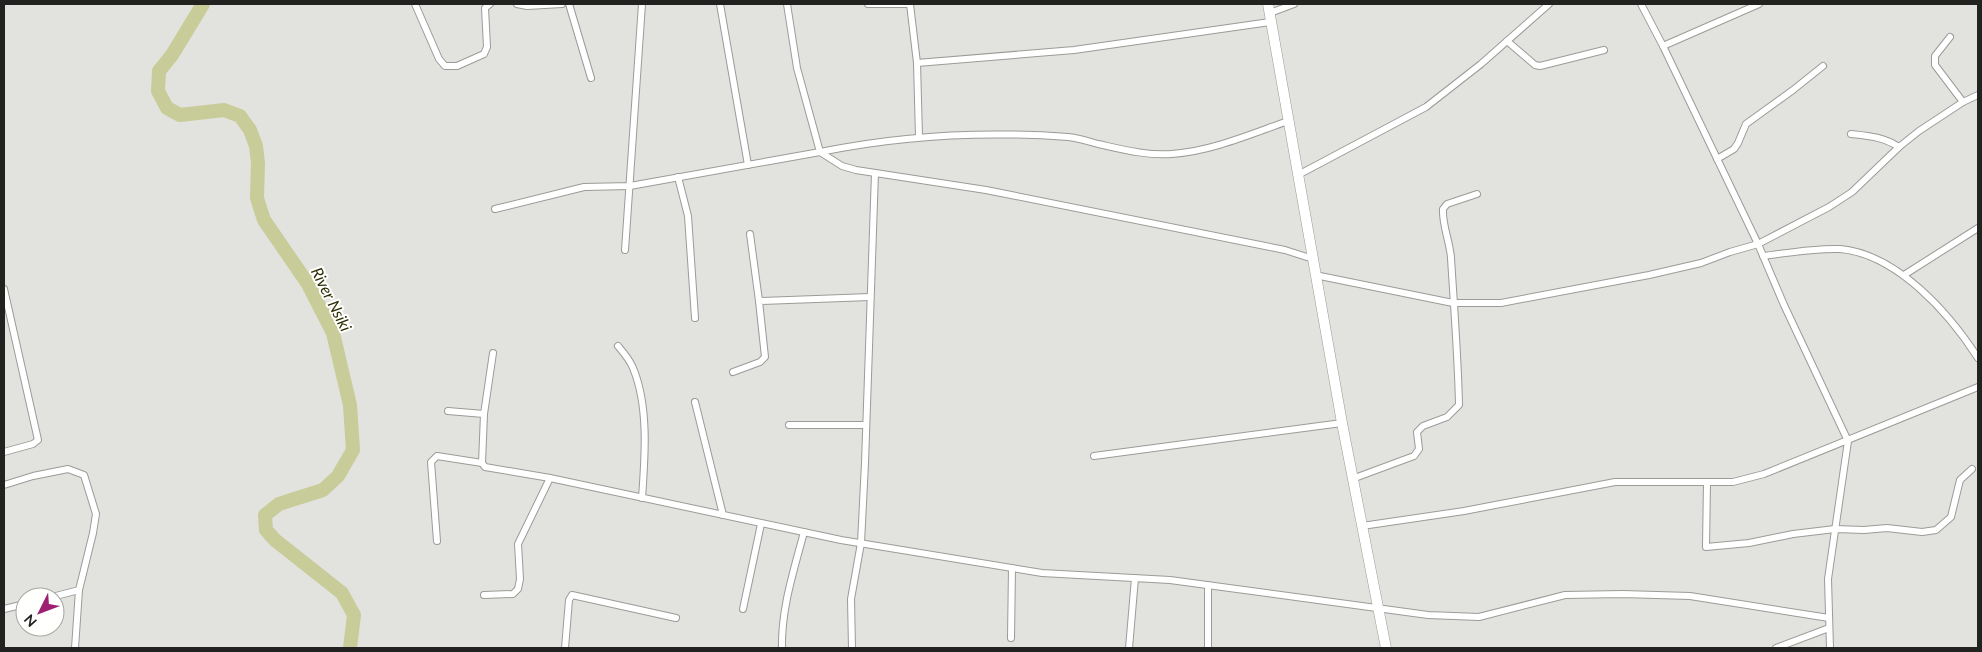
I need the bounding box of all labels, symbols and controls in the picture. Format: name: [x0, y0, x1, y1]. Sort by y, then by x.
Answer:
water label: River Nsiki: [308, 264, 356, 335]
north arrow: [15, 587, 65, 637]
text: N: [20, 611, 40, 631]

